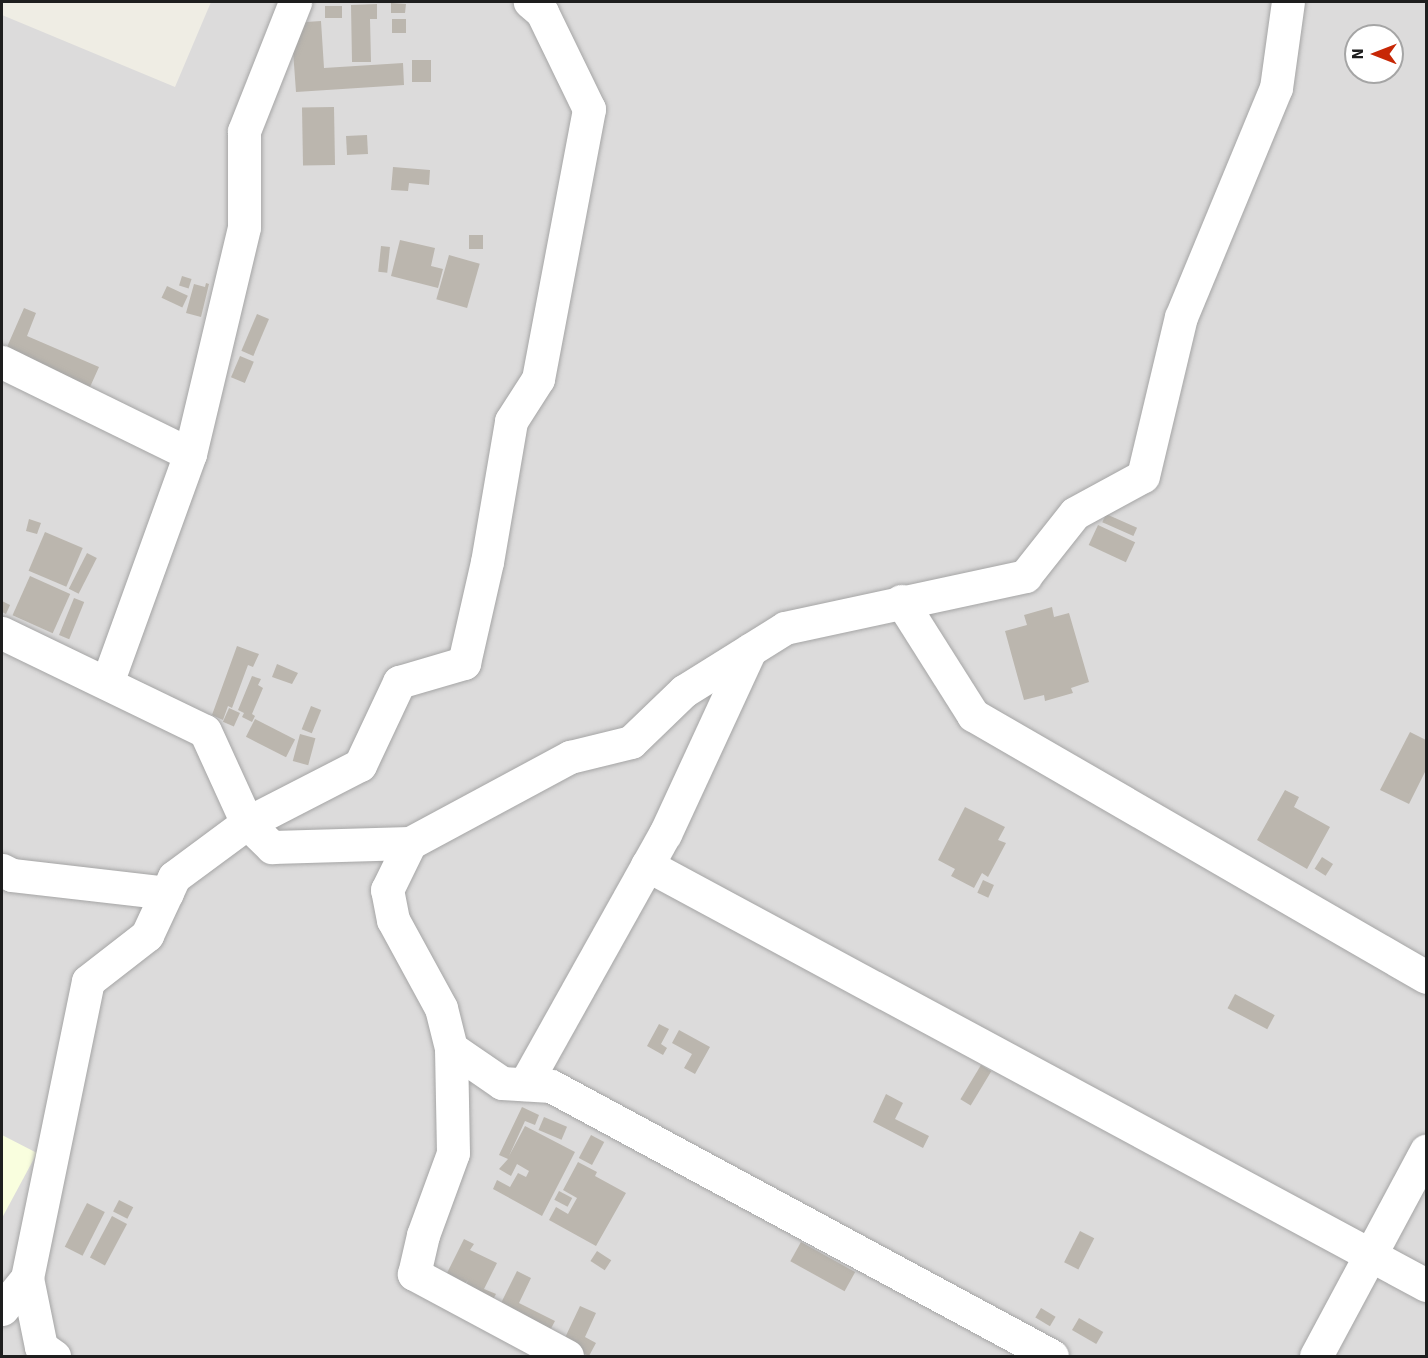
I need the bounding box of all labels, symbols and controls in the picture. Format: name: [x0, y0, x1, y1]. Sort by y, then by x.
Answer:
north arrow: [1344, 24, 1404, 84]
text: N: [1348, 48, 1368, 60]

